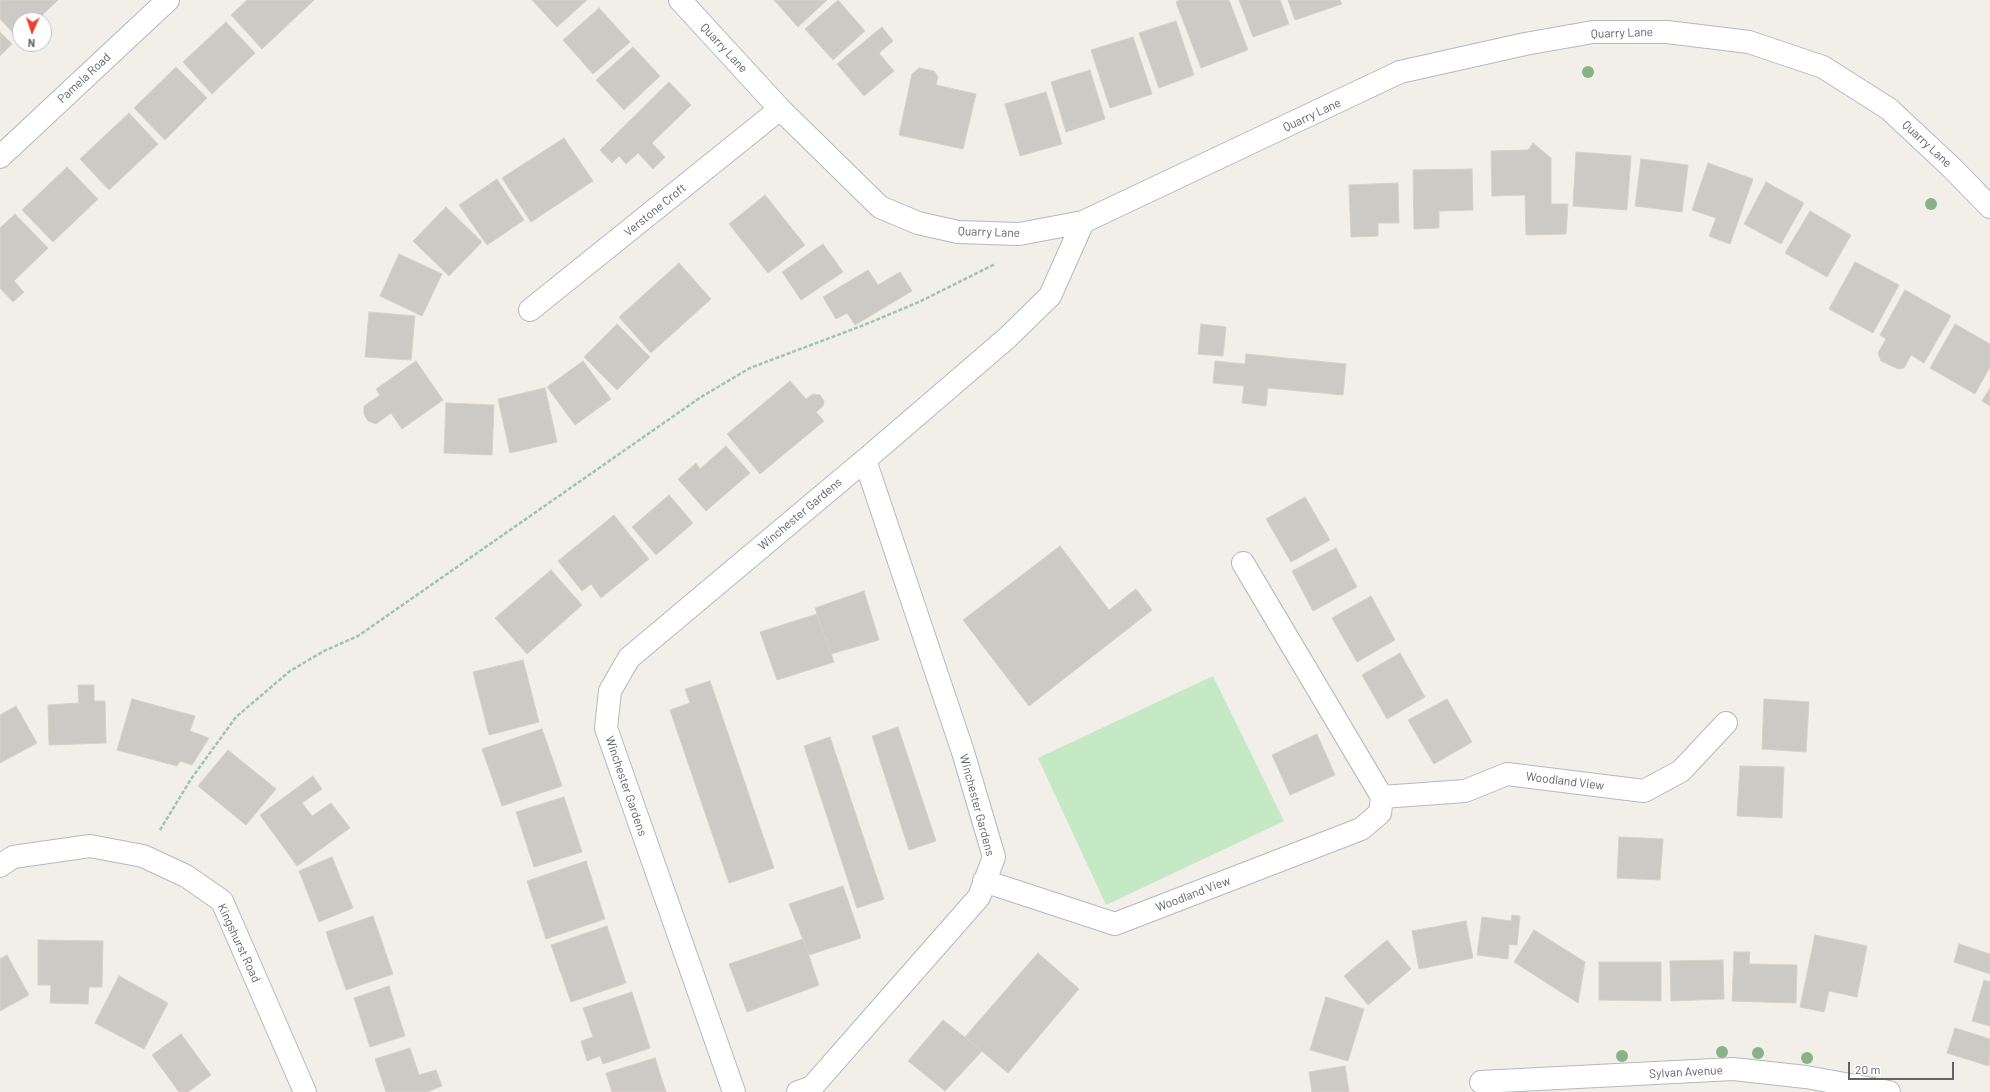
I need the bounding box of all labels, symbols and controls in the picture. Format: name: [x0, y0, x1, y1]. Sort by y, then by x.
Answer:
north arrow: [12, 12, 52, 52]
street label: Quarry Lane: [698, 20, 750, 76]
street label: Quarry Lane: [1591, 25, 1653, 41]
text: N: [27, 37, 35, 50]
street label: Pamela Road: [54, 50, 114, 106]
street label: Quarry Lane: [1281, 95, 1343, 135]
street label: Quarry Lane: [1899, 118, 1955, 170]
street label: Verstone Croft: [621, 181, 689, 239]
street label: Quarry Lane: [958, 224, 1020, 240]
street label: Winchester Gardens: [755, 475, 845, 553]
street label: Winchester Gardens: [602, 734, 650, 838]
street label: Winchester Gardens: [956, 752, 998, 858]
street label: Woodland View: [1525, 769, 1605, 793]
street label: Woodland View: [1154, 873, 1232, 915]
street label: Kingshurst Road: [214, 901, 264, 985]
scale bar: [1850, 1054, 1956, 1080]
text: 20 m: [1855, 1062, 1881, 1076]
street label: Sylvan Avenue: [1649, 1063, 1723, 1081]

